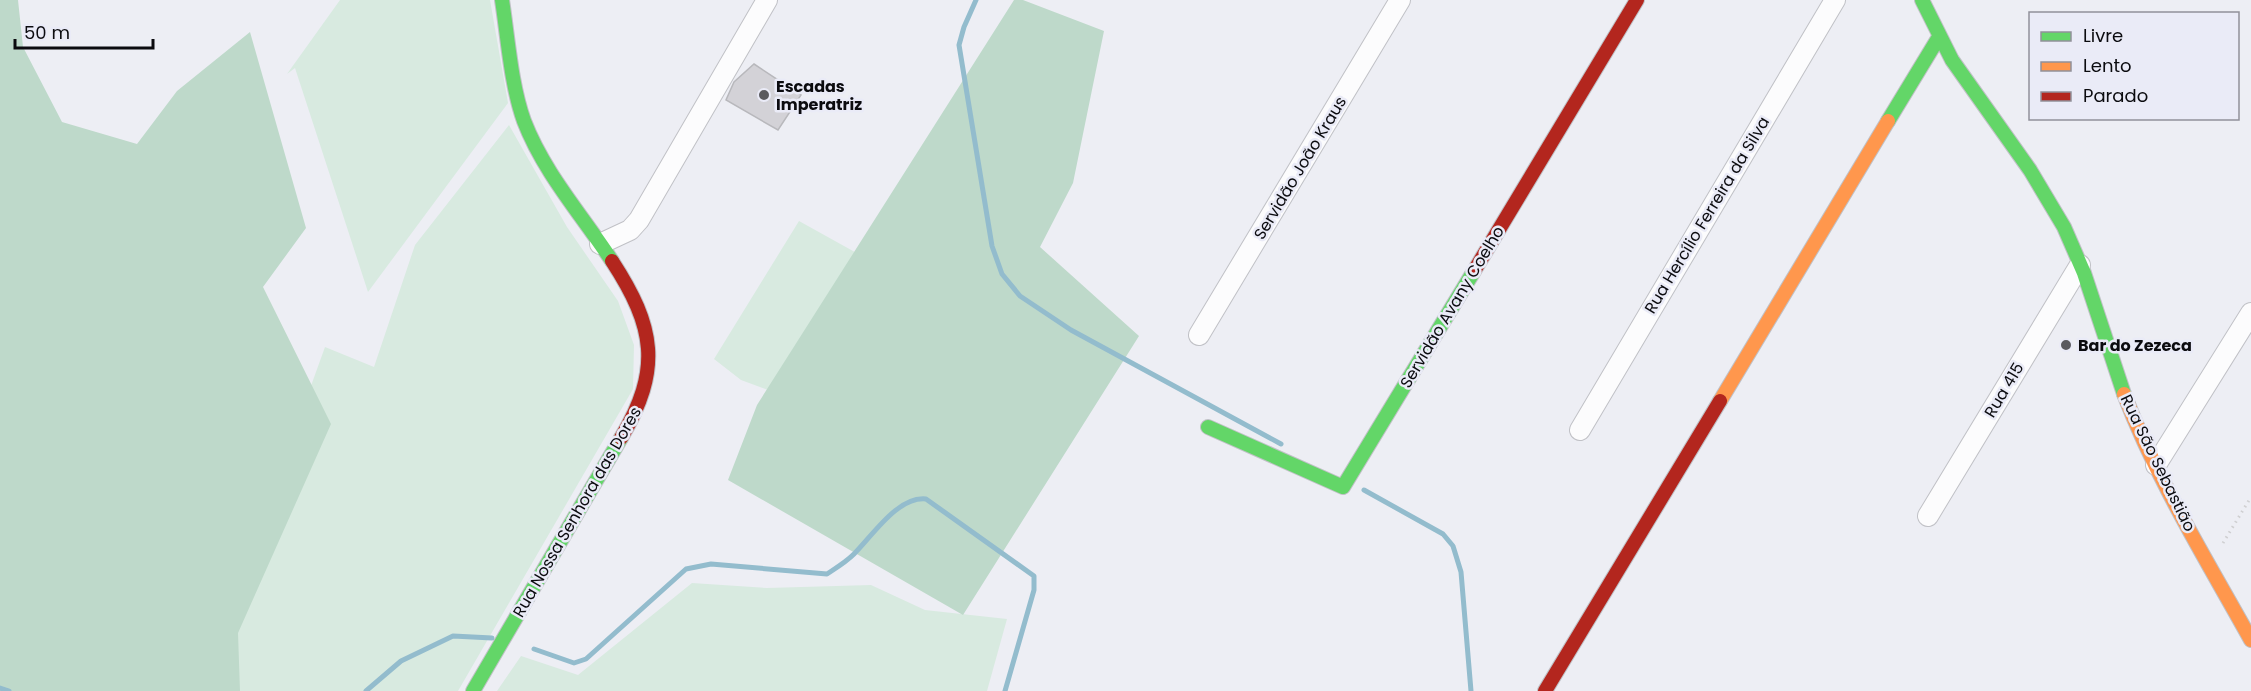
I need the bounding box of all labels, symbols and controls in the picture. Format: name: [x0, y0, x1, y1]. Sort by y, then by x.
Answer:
scale bar: [15, 12, 153, 50]
legend: [2029, 12, 2239, 120]
text: 50 m: [24, 20, 70, 45]
text: Livre: [2083, 23, 2123, 48]
text: Lento: [2083, 53, 2132, 78]
place label: Escadas Imperatriz: [776, 75, 862, 116]
text: Parado: [2083, 83, 2148, 108]
marker: Escadas Imperatriz: [757, 88, 771, 102]
street label: Servidão João Kraus: [1248, 92, 1352, 244]
street label: Rua Hercílio Ferreira da Silva: [1639, 112, 1775, 318]
street label: Servidão Avany Coelho: [1394, 222, 1510, 392]
place label: Bar do Zezeca: [2078, 334, 2192, 357]
marker: Bar do Zezeca: [2059, 338, 2073, 352]
street label: Rua 415: [1979, 358, 2029, 422]
street label: Rua São Sebastião: [2115, 391, 2201, 535]
street label: Rua Nossa Senhora das Dores: [507, 403, 647, 621]

